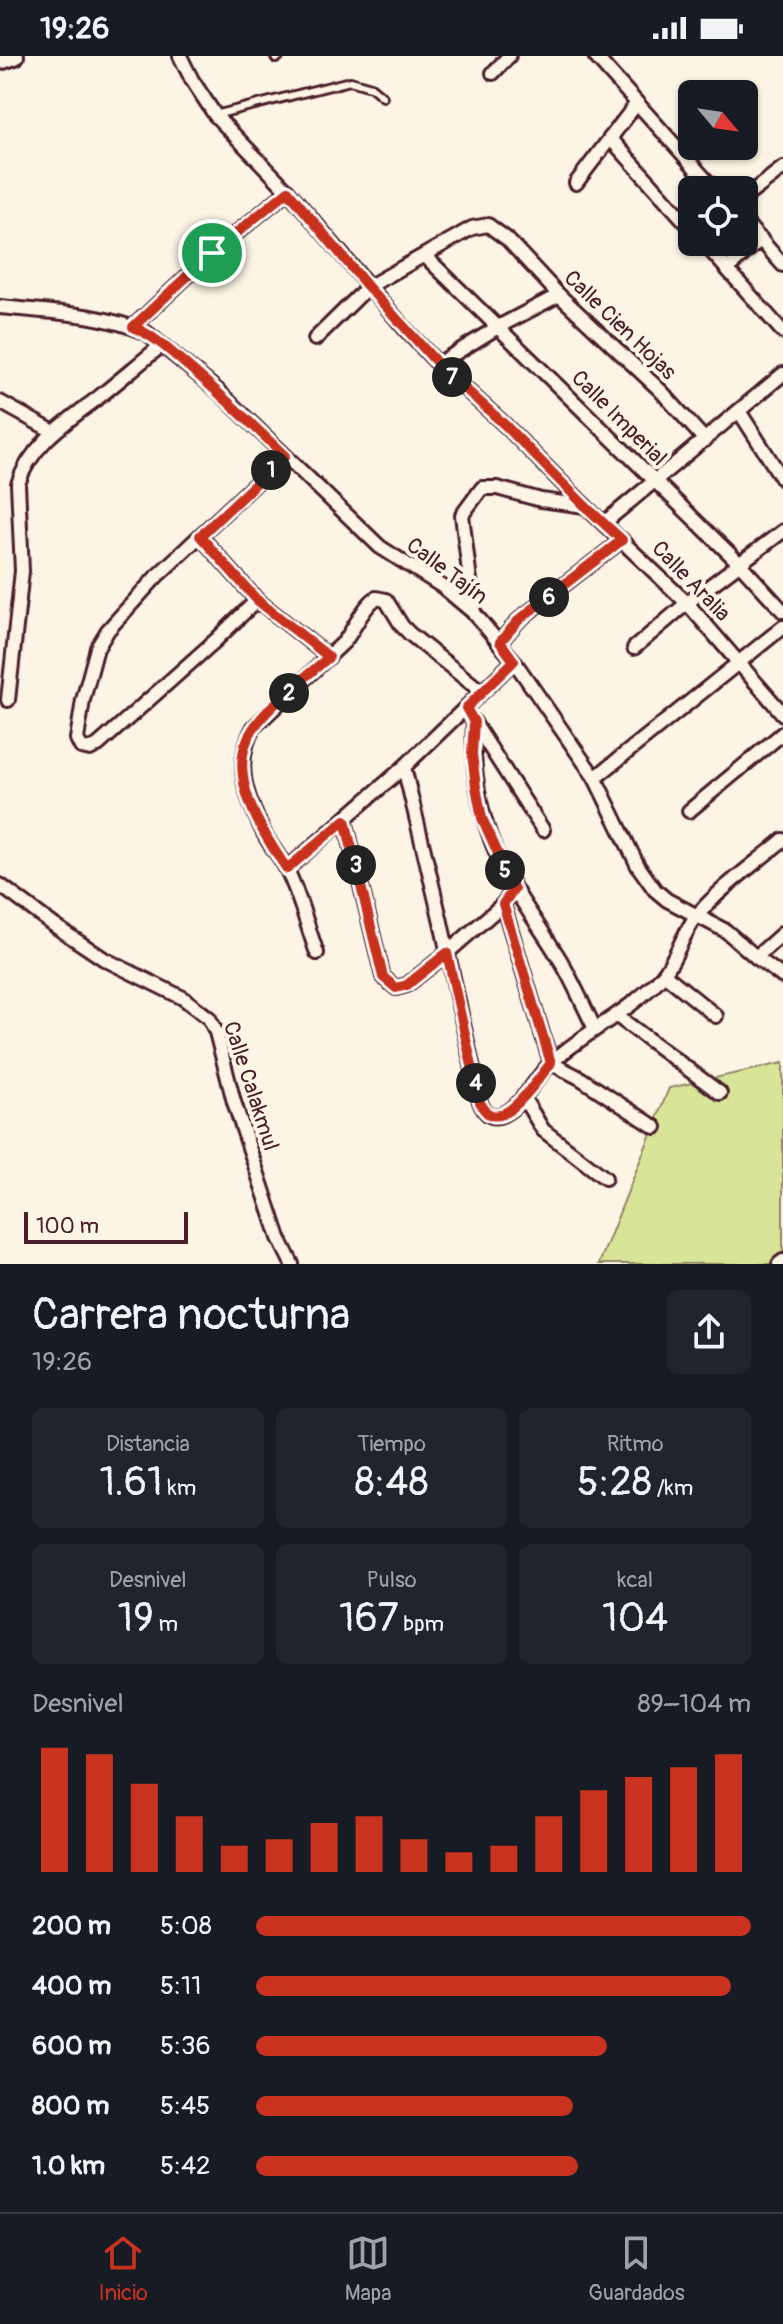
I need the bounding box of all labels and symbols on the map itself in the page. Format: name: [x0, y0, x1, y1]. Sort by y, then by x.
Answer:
north arrow: [678, 80, 758, 160]
pin: [178, 219, 246, 287]
street label: Calle Cien Hojas: [558, 264, 682, 386]
pin: 7: [432, 357, 472, 397]
street label: Calle Imperial: [565, 364, 673, 472]
pin: 1: [251, 450, 291, 490]
street label: Calle Tajín: [401, 531, 493, 611]
street label: Calle Aralia: [646, 535, 736, 627]
pin: 6: [529, 577, 569, 617]
pin: 2: [269, 673, 309, 713]
pin: 3: [336, 845, 376, 885]
pin: 5: [485, 850, 525, 890]
street label: Calle Calakmul: [217, 1018, 285, 1154]
pin: 4: [456, 1063, 496, 1103]
scale bar: [24, 1208, 188, 1244]

